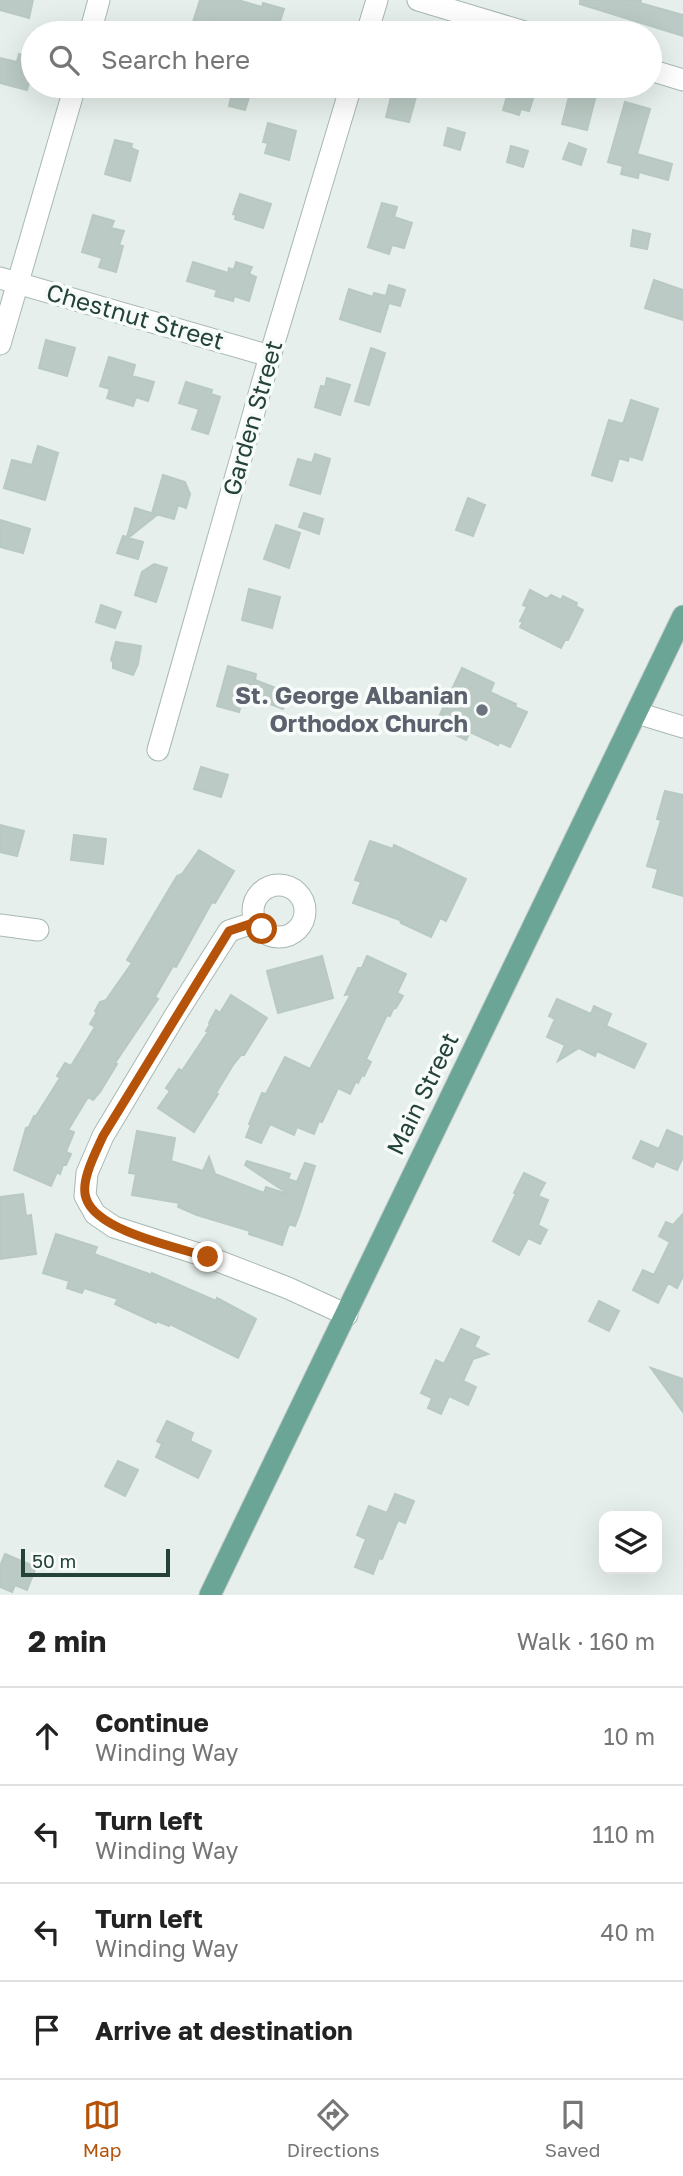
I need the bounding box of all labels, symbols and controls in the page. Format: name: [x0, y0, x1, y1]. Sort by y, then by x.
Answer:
search box: [21, 21, 662, 98]
icon: search: [45, 41, 83, 79]
text: Search here: [101, 44, 250, 75]
street label: Chestnut Street: [43, 276, 227, 355]
street label: Garden Street: [216, 337, 288, 499]
place label: St. George Albanian Orthodox Church: [235, 680, 468, 737]
marker: St. George Albanian Orthodox Church: [474, 702, 490, 718]
route start: [246, 913, 277, 944]
street label: Main Street: [380, 1027, 464, 1159]
route end: [192, 1241, 223, 1272]
map controls: [599, 1511, 662, 1574]
button: layers: [599, 1511, 662, 1574]
scale bar: [21, 1546, 170, 1578]
text: 50 m: [32, 1549, 76, 1572]
text: 2 min: [28, 1623, 106, 1659]
text: Walk · 160 m: [517, 1627, 655, 1655]
text: Continue: [95, 1707, 209, 1738]
icon: ahead: [28, 1717, 66, 1755]
text: 10 m: [603, 1722, 655, 1750]
text: Winding Way: [95, 1738, 238, 1766]
text: Turn left: [95, 1805, 203, 1836]
icon: left: [28, 1815, 66, 1853]
text: 110 m: [592, 1820, 655, 1848]
text: Winding Way: [95, 1836, 238, 1864]
text: Turn left: [95, 1903, 203, 1934]
icon: left: [28, 1913, 66, 1951]
text: 40 m: [601, 1918, 655, 1946]
text: Winding Way: [95, 1934, 238, 1962]
icon: arrive: [28, 2011, 66, 2049]
text: Arrive at destination: [95, 2015, 353, 2046]
tab: Map: [83, 2096, 121, 2161]
tab: Directions: [287, 2096, 380, 2161]
tab: Saved: [545, 2096, 600, 2161]

